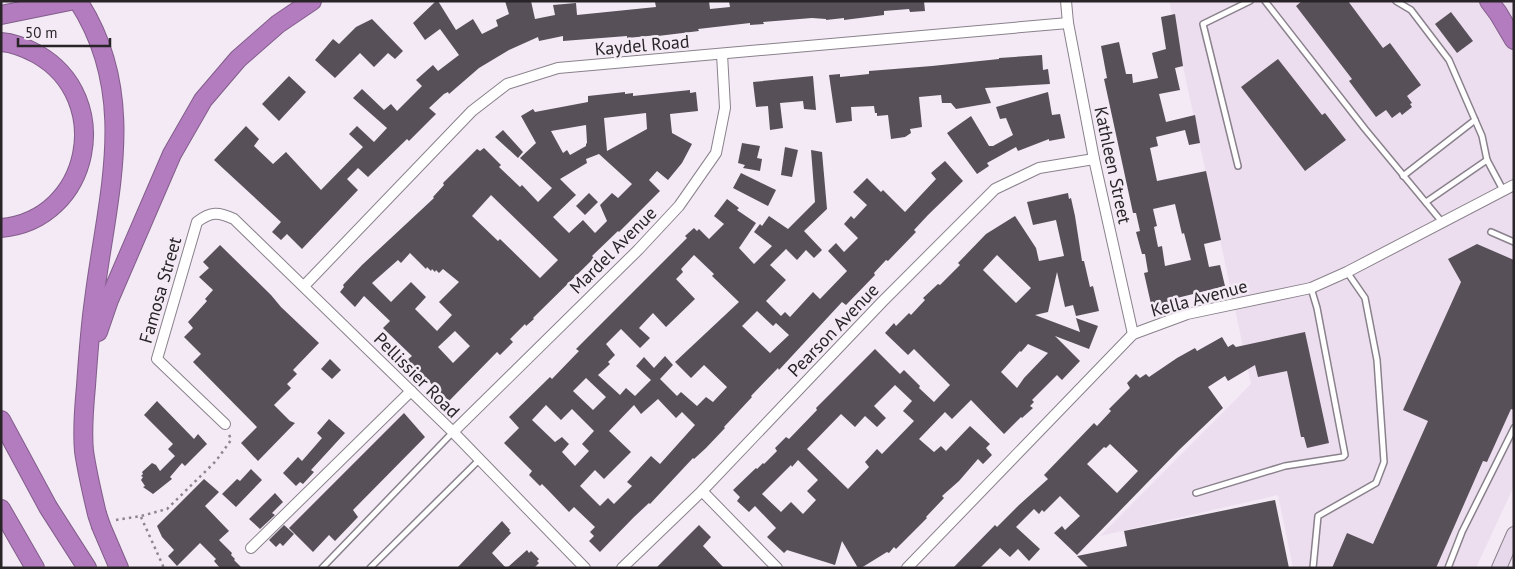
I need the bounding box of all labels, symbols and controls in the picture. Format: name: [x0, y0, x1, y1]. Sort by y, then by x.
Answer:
scale bar: [18, 15, 110, 47]
text: 50 m: [25, 23, 58, 42]
street label: Kaydel Road: [594, 29, 690, 61]
street label: Kathleen Street: [1089, 104, 1137, 226]
street label: Mardel Avenue: [565, 202, 661, 298]
street label: Famosa Street: [134, 234, 186, 346]
street label: Kella Avenue: [1148, 274, 1250, 322]
street label: Pearson Avenue: [783, 278, 883, 382]
street label: Pellissier Road: [369, 327, 465, 423]

